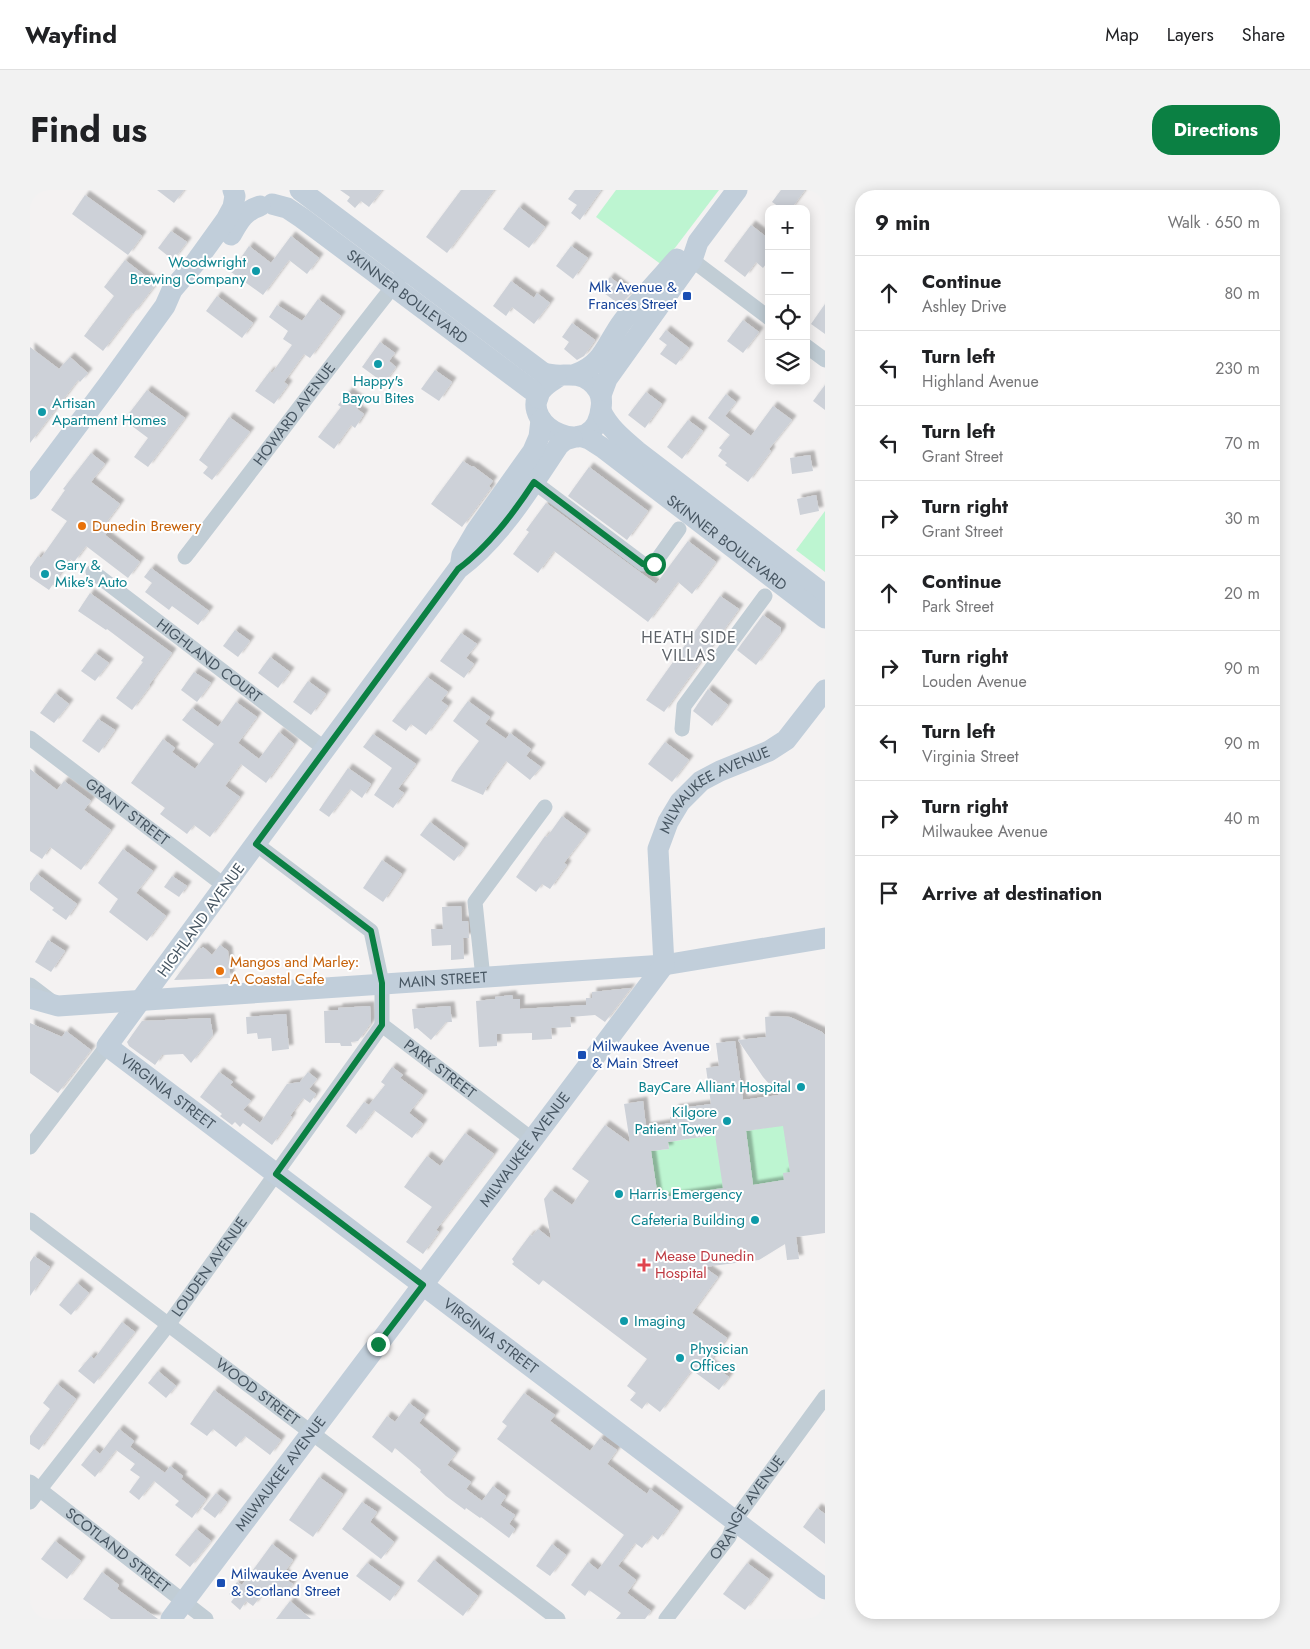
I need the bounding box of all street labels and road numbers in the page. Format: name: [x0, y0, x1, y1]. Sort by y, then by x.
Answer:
street label: SKINNER BOULEVARD: [342, 244, 472, 349]
street label: HOWARD AVENUE: [248, 358, 341, 470]
street label: SKINNER BOULEVARD: [662, 490, 792, 596]
street label: HIGHLAND COURT: [152, 613, 266, 708]
street label: MILWAUKEE AVENUE: [654, 741, 773, 837]
street label: GRANT STREET: [81, 773, 174, 851]
street label: HIGHLAND AVENUE: [152, 859, 250, 981]
street label: MAIN STREET: [398, 966, 488, 994]
street label: PARK STREET: [399, 1034, 481, 1104]
street label: VIRGINIA STREET: [115, 1049, 220, 1135]
street label: MILWAUKEE AVENUE: [474, 1087, 576, 1212]
street label: LOUDEN AVENUE: [166, 1212, 253, 1321]
street label: VIRGINIA STREET: [438, 1293, 543, 1379]
street label: WOOD STREET: [211, 1353, 304, 1431]
street label: MILWAUKEE AVENUE: [230, 1411, 331, 1536]
street label: ORANGE AVENUE: [704, 1451, 790, 1565]
street label: SCOTLAND STREET: [61, 1502, 175, 1598]

